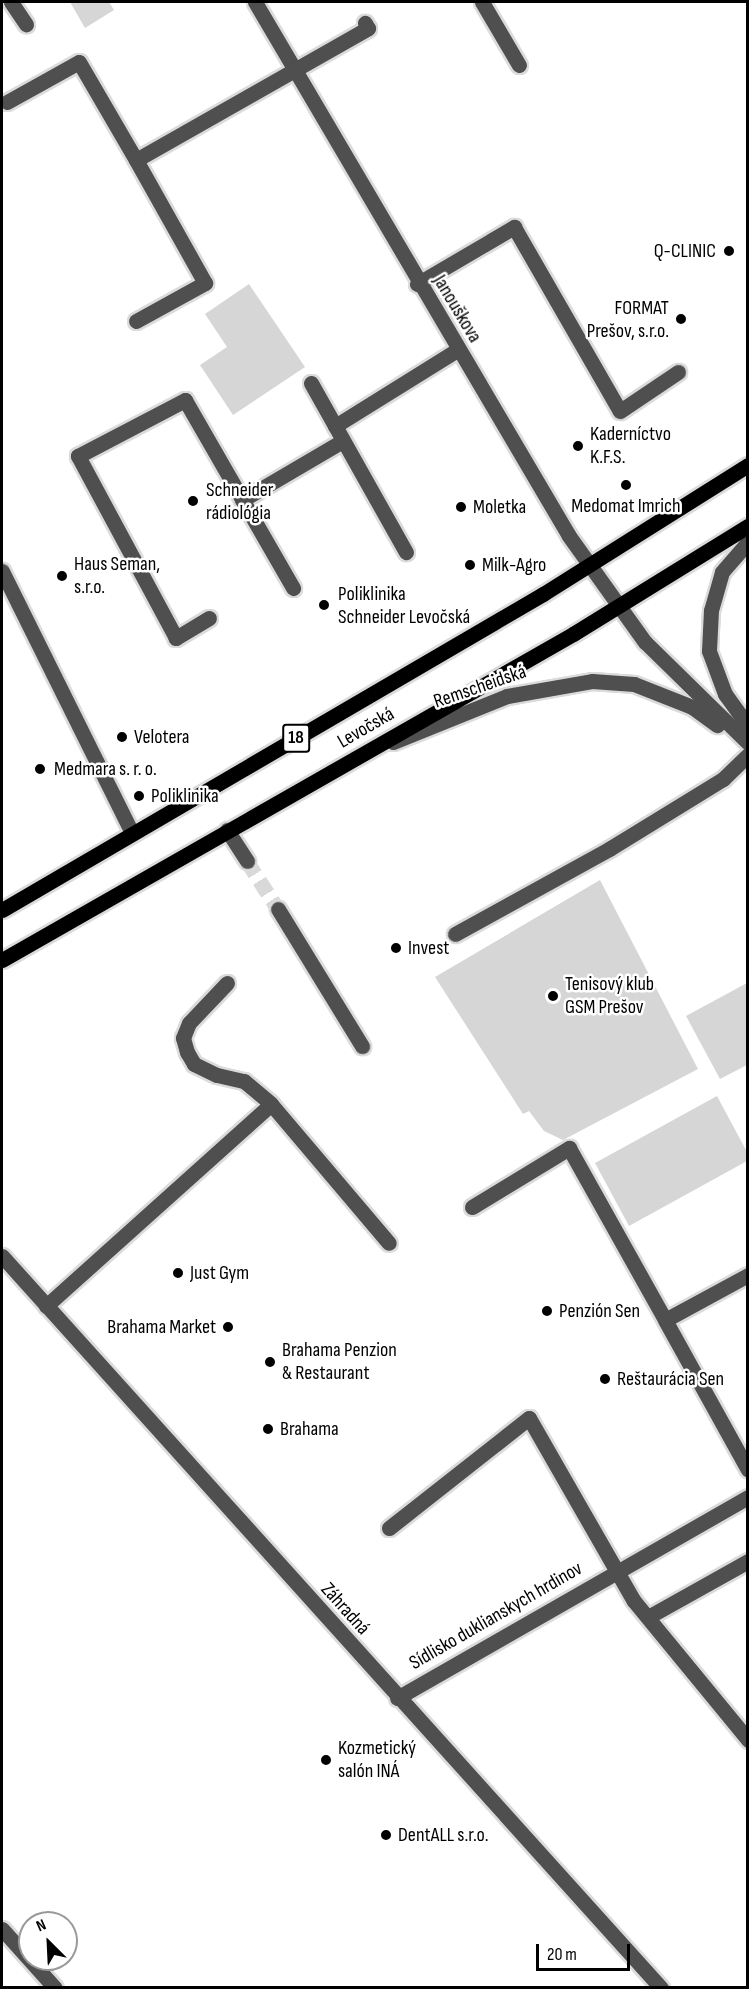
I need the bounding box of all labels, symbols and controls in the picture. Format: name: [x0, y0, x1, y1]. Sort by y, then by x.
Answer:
place label: Q-CLINIC: [654, 239, 716, 263]
marker: Q-CLINIC: [720, 242, 738, 260]
street label: Janouškova: [427, 271, 487, 347]
place label: FORMAT Prešov, s.r.o.: [587, 296, 669, 343]
marker: FORMAT Prešov, s.r.o.: [674, 312, 688, 326]
place label: Kaderníctvo K.F.S.: [590, 422, 671, 469]
marker: Kaderníctvo K.F.S.: [571, 439, 585, 453]
place label: Schneider rádiológia: [206, 478, 274, 525]
marker: Medomat Imrich: [619, 478, 633, 492]
marker: Schneider rádiológia: [184, 492, 202, 510]
place label: Medomat Imrich: [571, 494, 681, 518]
place label: Moletka: [473, 495, 526, 519]
marker: Moletka: [454, 500, 468, 514]
place label: Haus Seman, s.r.o.: [74, 552, 160, 599]
place label: Milk-Agro: [482, 553, 546, 577]
marker: Milk-Agro: [463, 558, 477, 572]
marker: Haus Seman, s.r.o.: [55, 569, 69, 583]
place label: Poliklinika Schneider Levočská: [338, 582, 470, 629]
marker: Poliklinika Schneider Levočská: [315, 596, 333, 614]
street label: Remscheidská: [431, 660, 529, 714]
street label: Levočská: [333, 702, 399, 754]
road number: 18: [281, 723, 311, 753]
place label: Velotera: [134, 725, 190, 749]
marker: Velotera: [115, 730, 129, 744]
place label: Medmara s. r. o.: [54, 757, 157, 781]
marker: Medmara s. r. o.: [31, 760, 49, 778]
place label: Poliklinika: [151, 784, 219, 808]
marker: Poliklinika: [132, 789, 146, 803]
place label: Invest: [408, 936, 449, 960]
marker: Invest: [389, 941, 403, 955]
place label: Tenisový klub GSM Prešov: [565, 972, 654, 1019]
marker: Tenisový klub GSM Prešov: [546, 989, 560, 1003]
place label: Just Gym: [190, 1261, 249, 1285]
marker: Just Gym: [171, 1266, 185, 1280]
place label: Penzión Sen: [559, 1299, 640, 1323]
marker: Penzión Sen: [540, 1304, 554, 1318]
place label: Brahama Market: [107, 1315, 216, 1339]
marker: Brahama Market: [221, 1320, 235, 1334]
place label: Brahama Penzion & Restaurant: [282, 1338, 397, 1385]
marker: Brahama Penzion & Restaurant: [263, 1355, 277, 1369]
place label: Reštaurácia Sen: [617, 1367, 724, 1391]
marker: Reštaurácia Sen: [598, 1372, 612, 1386]
place label: Brahama: [280, 1417, 339, 1441]
marker: Brahama: [261, 1422, 275, 1436]
street label: Sídlisko duklianskych hrdinov: [405, 1557, 587, 1675]
street label: Záhradná: [315, 1578, 375, 1640]
place label: Kozmetický salón INÁ: [338, 1736, 416, 1783]
marker: Kozmetický salón INÁ: [319, 1753, 333, 1767]
place label: DentALL s.r.o.: [398, 1823, 488, 1847]
marker: DentALL s.r.o.: [379, 1828, 393, 1842]
north arrow: [18, 1911, 78, 1971]
text: N: [34, 1916, 49, 1936]
scale bar: [539, 1932, 634, 1970]
text: 20 m: [547, 1944, 577, 1965]

